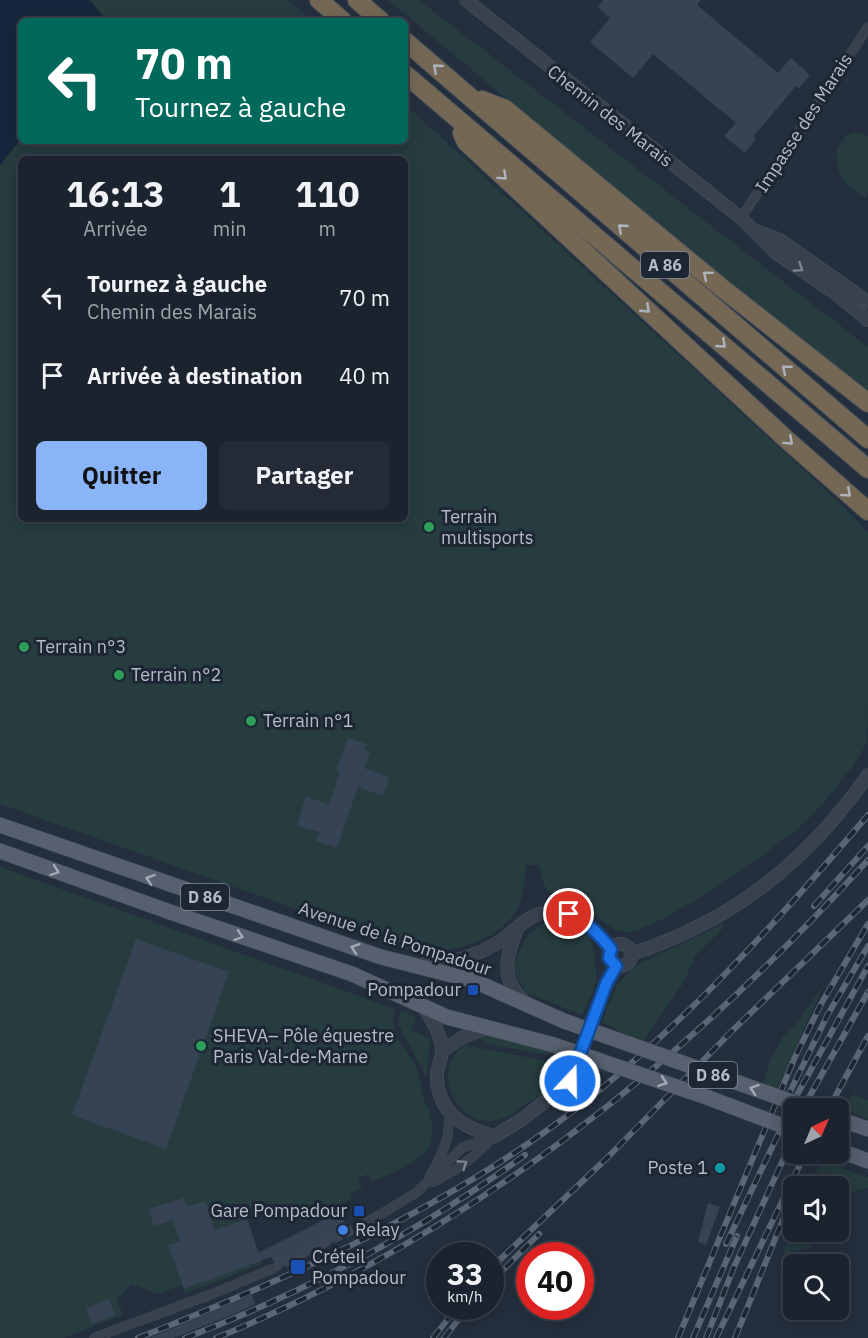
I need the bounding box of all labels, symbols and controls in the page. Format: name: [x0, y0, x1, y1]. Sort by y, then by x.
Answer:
text: 70 m: [135, 36, 233, 91]
icon: left: [36, 42, 114, 120]
street label: Impasse des Marais: [750, 49, 857, 197]
street label: Chemin des Marais: [543, 59, 678, 172]
one-way arrow: [433, 65, 444, 76]
text: Tournez à gauche: [135, 89, 346, 124]
one-way arrow: [496, 168, 507, 179]
text: 16:13: [66, 170, 165, 217]
text: 1: [219, 170, 241, 217]
text: 110: [295, 170, 360, 217]
text: Arrivée: [83, 215, 147, 242]
text: min: [213, 215, 247, 242]
text: m: [319, 215, 336, 242]
one-way arrow: [618, 224, 629, 235]
road number: A 86: [641, 252, 689, 278]
one-way arrow: [793, 261, 804, 272]
text: Tournez à gauche: [87, 269, 267, 298]
one-way arrow: [703, 272, 714, 283]
icon: left: [36, 281, 69, 314]
text: 70 m: [339, 283, 390, 312]
text: Chemin des Marais: [87, 298, 257, 325]
one-way arrow: [639, 302, 650, 313]
one-way arrow: [715, 337, 725, 348]
icon: arrive: [36, 359, 69, 392]
text: Arrivée à destination: [87, 361, 303, 390]
text: 40 m: [339, 361, 390, 390]
one-way arrow: [782, 365, 793, 376]
one-way arrow: [782, 434, 793, 445]
button: Quitter: [36, 441, 207, 510]
button: Partager: [219, 441, 390, 510]
one-way arrow: [840, 486, 851, 497]
place label: Terrain multisports: [441, 505, 534, 549]
marker: Terrain multisports: [422, 520, 436, 534]
place label: Terrain n°3: [36, 635, 126, 658]
marker: Terrain n°3: [17, 640, 31, 654]
place label: Terrain n°2: [131, 663, 221, 686]
marker: Terrain n°2: [112, 668, 126, 682]
place label: Terrain n°1: [263, 709, 353, 732]
marker: Terrain n°1: [244, 714, 258, 728]
one-way arrow: [49, 863, 60, 876]
one-way arrow: [145, 873, 156, 886]
road number: D 86: [181, 884, 229, 910]
pin: [543, 888, 594, 939]
street label: Avenue de la Pompadour: [296, 896, 495, 981]
icon: arrive: [552, 897, 585, 930]
one-way arrow: [233, 928, 244, 941]
one-way arrow: [350, 943, 361, 956]
place label: Pompadour: [367, 978, 461, 1001]
marker: Pompadour: [466, 983, 480, 997]
place label: SHEVA– Pôle équestre Paris Val-de-Marne: [213, 1024, 394, 1068]
marker: SHEVA– Pôle équestre Paris Val-de-Marne: [194, 1039, 208, 1053]
position arrow: [538, 1049, 602, 1113]
road number: D 86: [689, 1062, 737, 1088]
one-way arrow: [657, 1075, 668, 1088]
one-way arrow: [749, 1084, 760, 1097]
north arrow: [783, 1098, 849, 1164]
map controls: [783, 1098, 849, 1320]
place label: Poste 1: [648, 1156, 708, 1179]
one-way arrow: [456, 1160, 467, 1171]
marker: Poste 1: [713, 1161, 727, 1175]
button: sound: [783, 1176, 849, 1242]
place label: Gare Pompadour: [210, 1199, 347, 1222]
marker: Gare Pompadour: [352, 1204, 366, 1218]
place label: Relay: [355, 1218, 400, 1241]
marker: Relay: [336, 1223, 350, 1237]
speed limit sign: 40: [516, 1242, 594, 1320]
place label: Créteil Pompadour: [312, 1245, 406, 1289]
text: 33: [447, 1254, 483, 1293]
button: search: [783, 1254, 849, 1320]
marker: Créteil Pompadour: [289, 1258, 307, 1276]
text: km/h: [447, 1287, 483, 1306]

